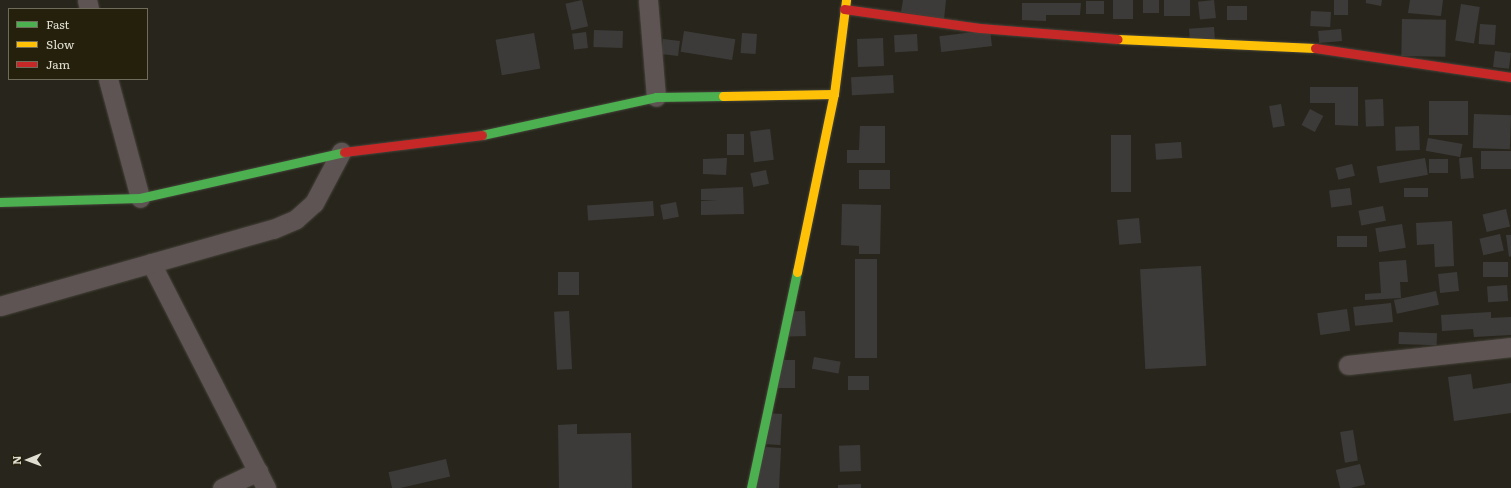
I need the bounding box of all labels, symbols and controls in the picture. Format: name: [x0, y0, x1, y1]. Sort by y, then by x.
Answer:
legend: [8, 8, 148, 80]
text: Fast: [46, 15, 69, 33]
text: Slow: [46, 35, 74, 53]
text: Jam: [46, 55, 70, 73]
north arrow: [8, 440, 48, 480]
text: N: [8, 455, 24, 465]

